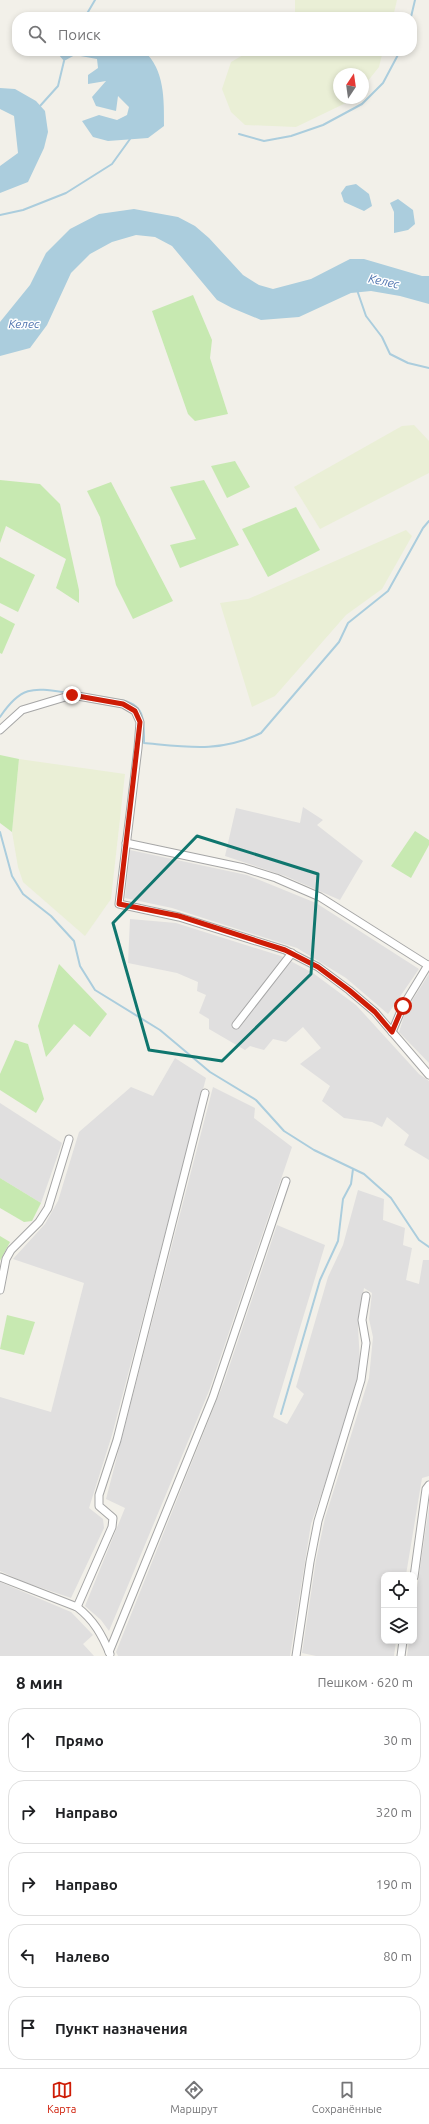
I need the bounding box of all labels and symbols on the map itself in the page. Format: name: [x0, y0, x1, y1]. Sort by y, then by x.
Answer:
north arrow: [333, 68, 369, 104]
water label: Келес: [367, 271, 401, 291]
water label: Келес: [8, 317, 40, 330]
route end: [63, 686, 81, 704]
route start: [394, 997, 412, 1015]

